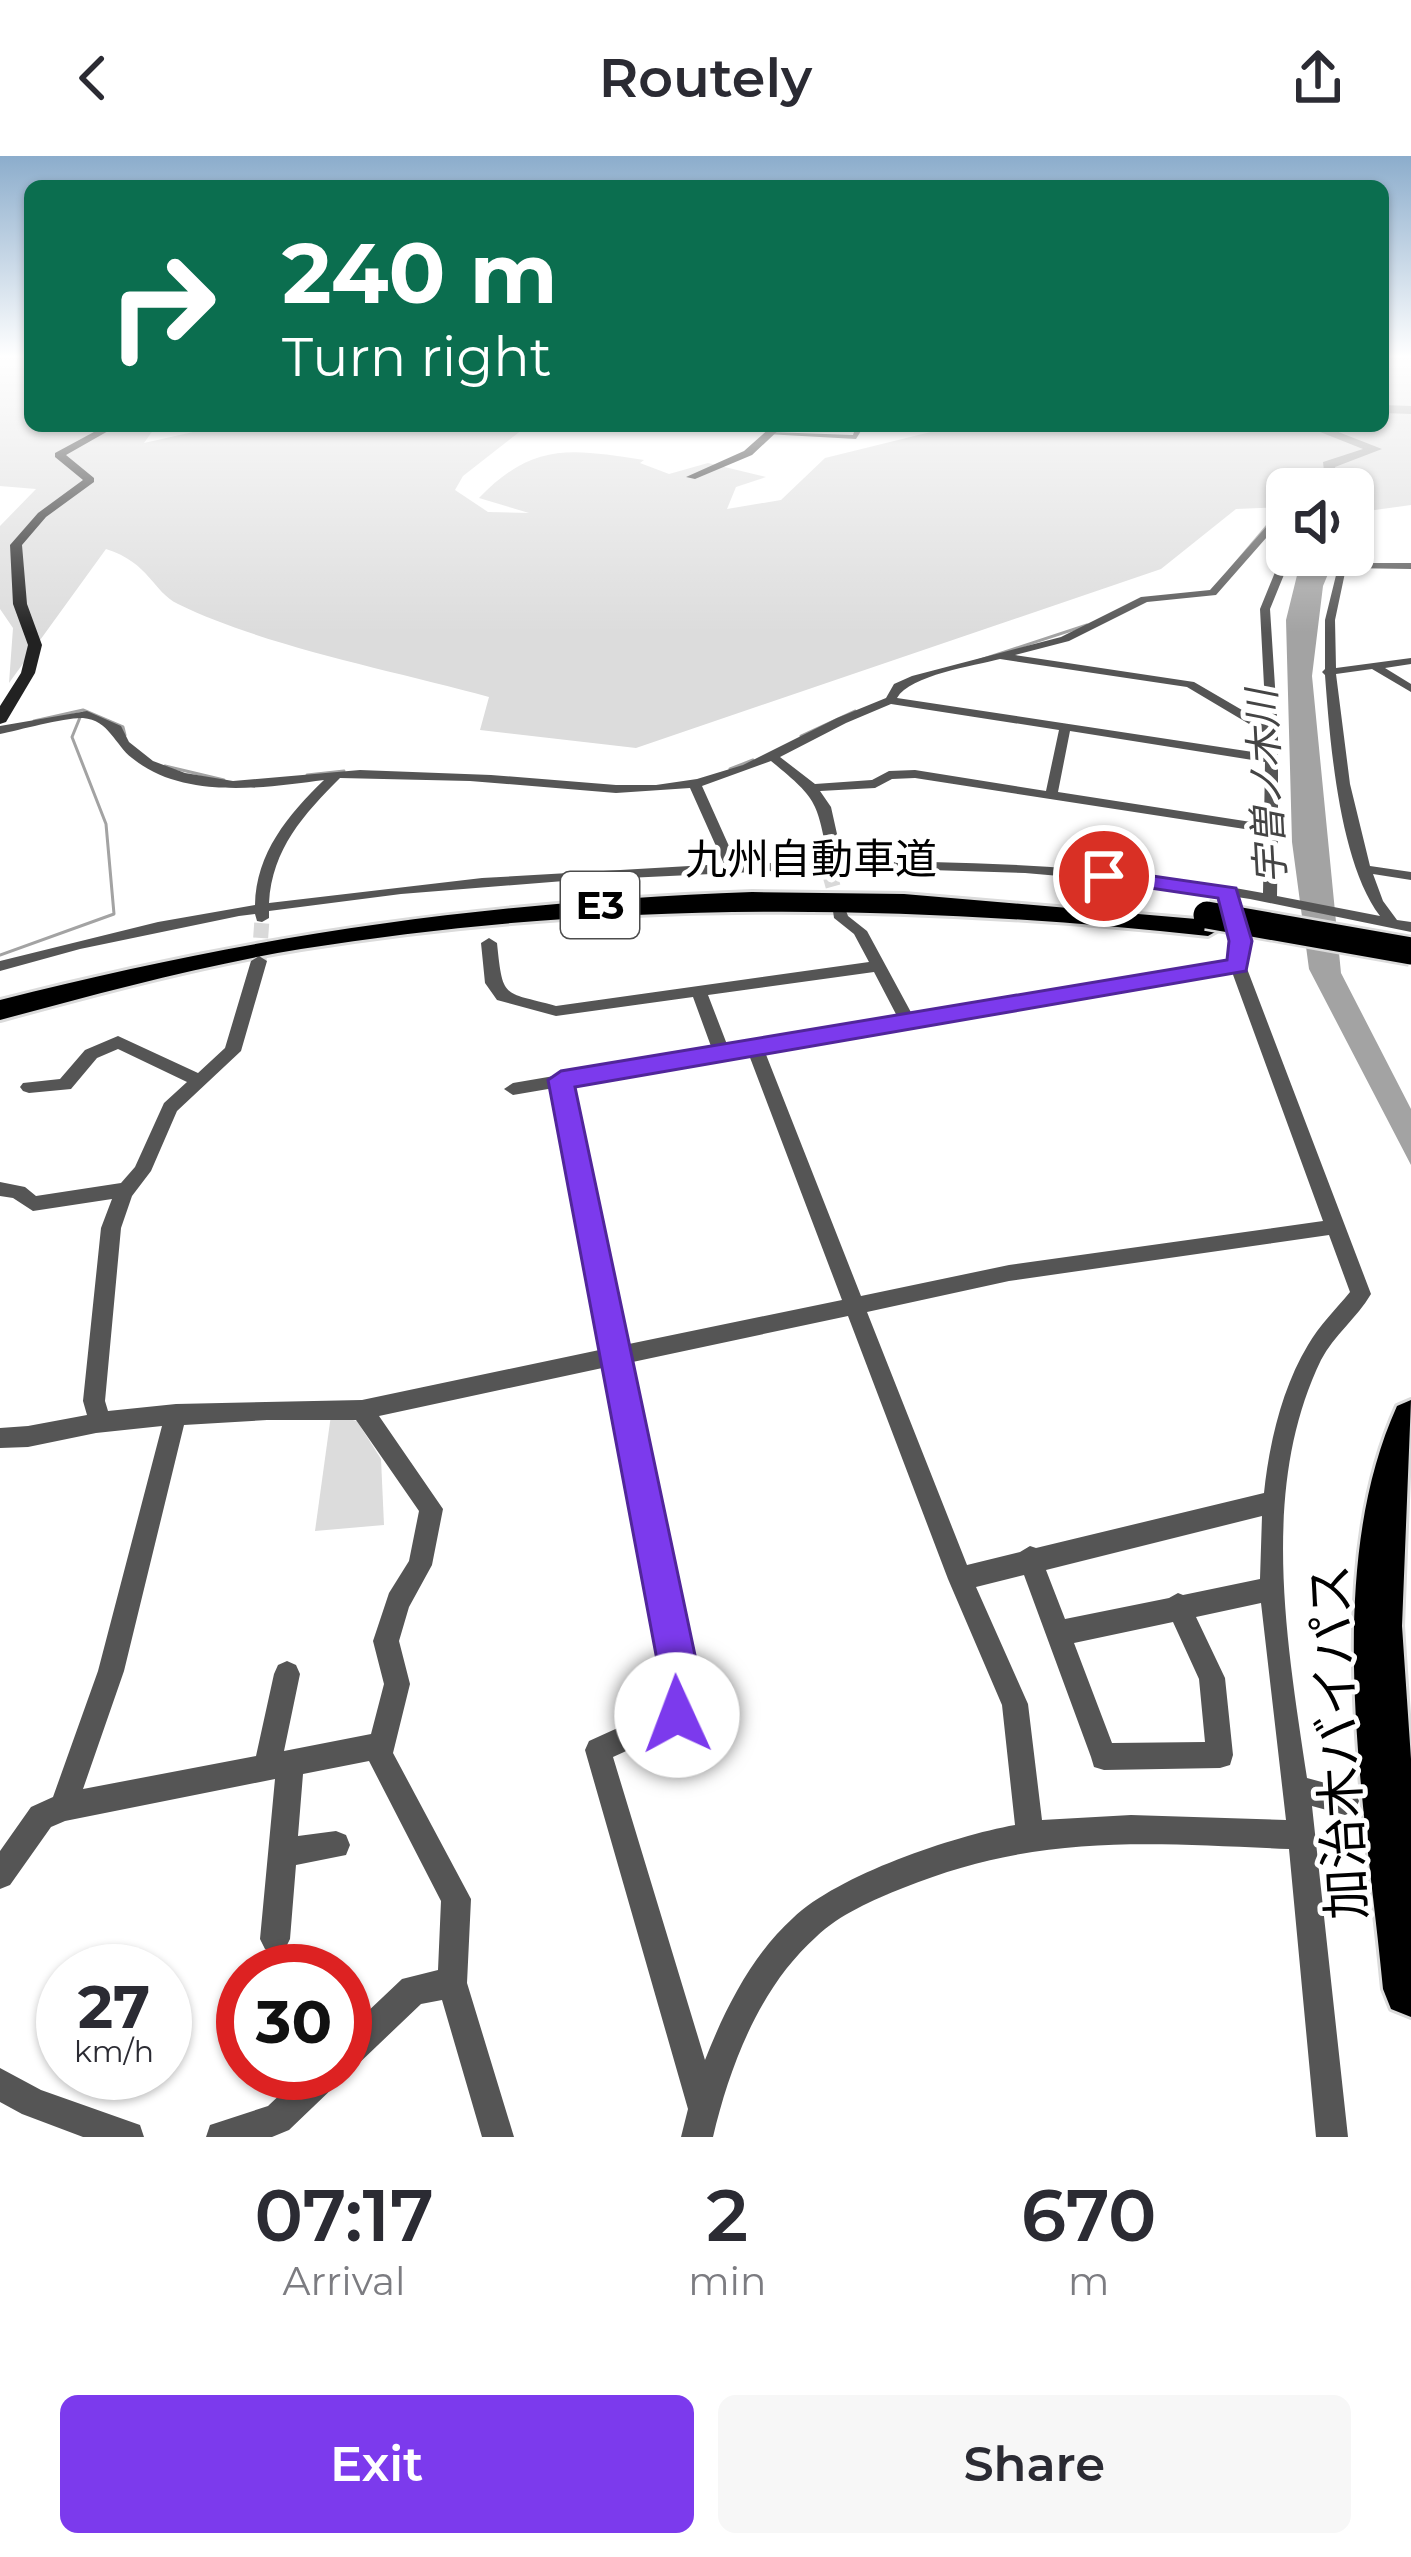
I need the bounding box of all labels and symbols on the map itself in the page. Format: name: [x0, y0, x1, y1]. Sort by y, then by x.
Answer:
water label: 宇曽ノ木川: [1237, 684, 1295, 886]
pin: [1053, 825, 1155, 927]
street label: 九州自動車道: [685, 833, 937, 885]
road number: E3: [561, 872, 639, 938]
street label: 加治木バイパス: [1298, 1563, 1378, 1921]
position arrow: [614, 1652, 740, 1778]
speed limit sign: 30: [216, 1944, 372, 2100]

